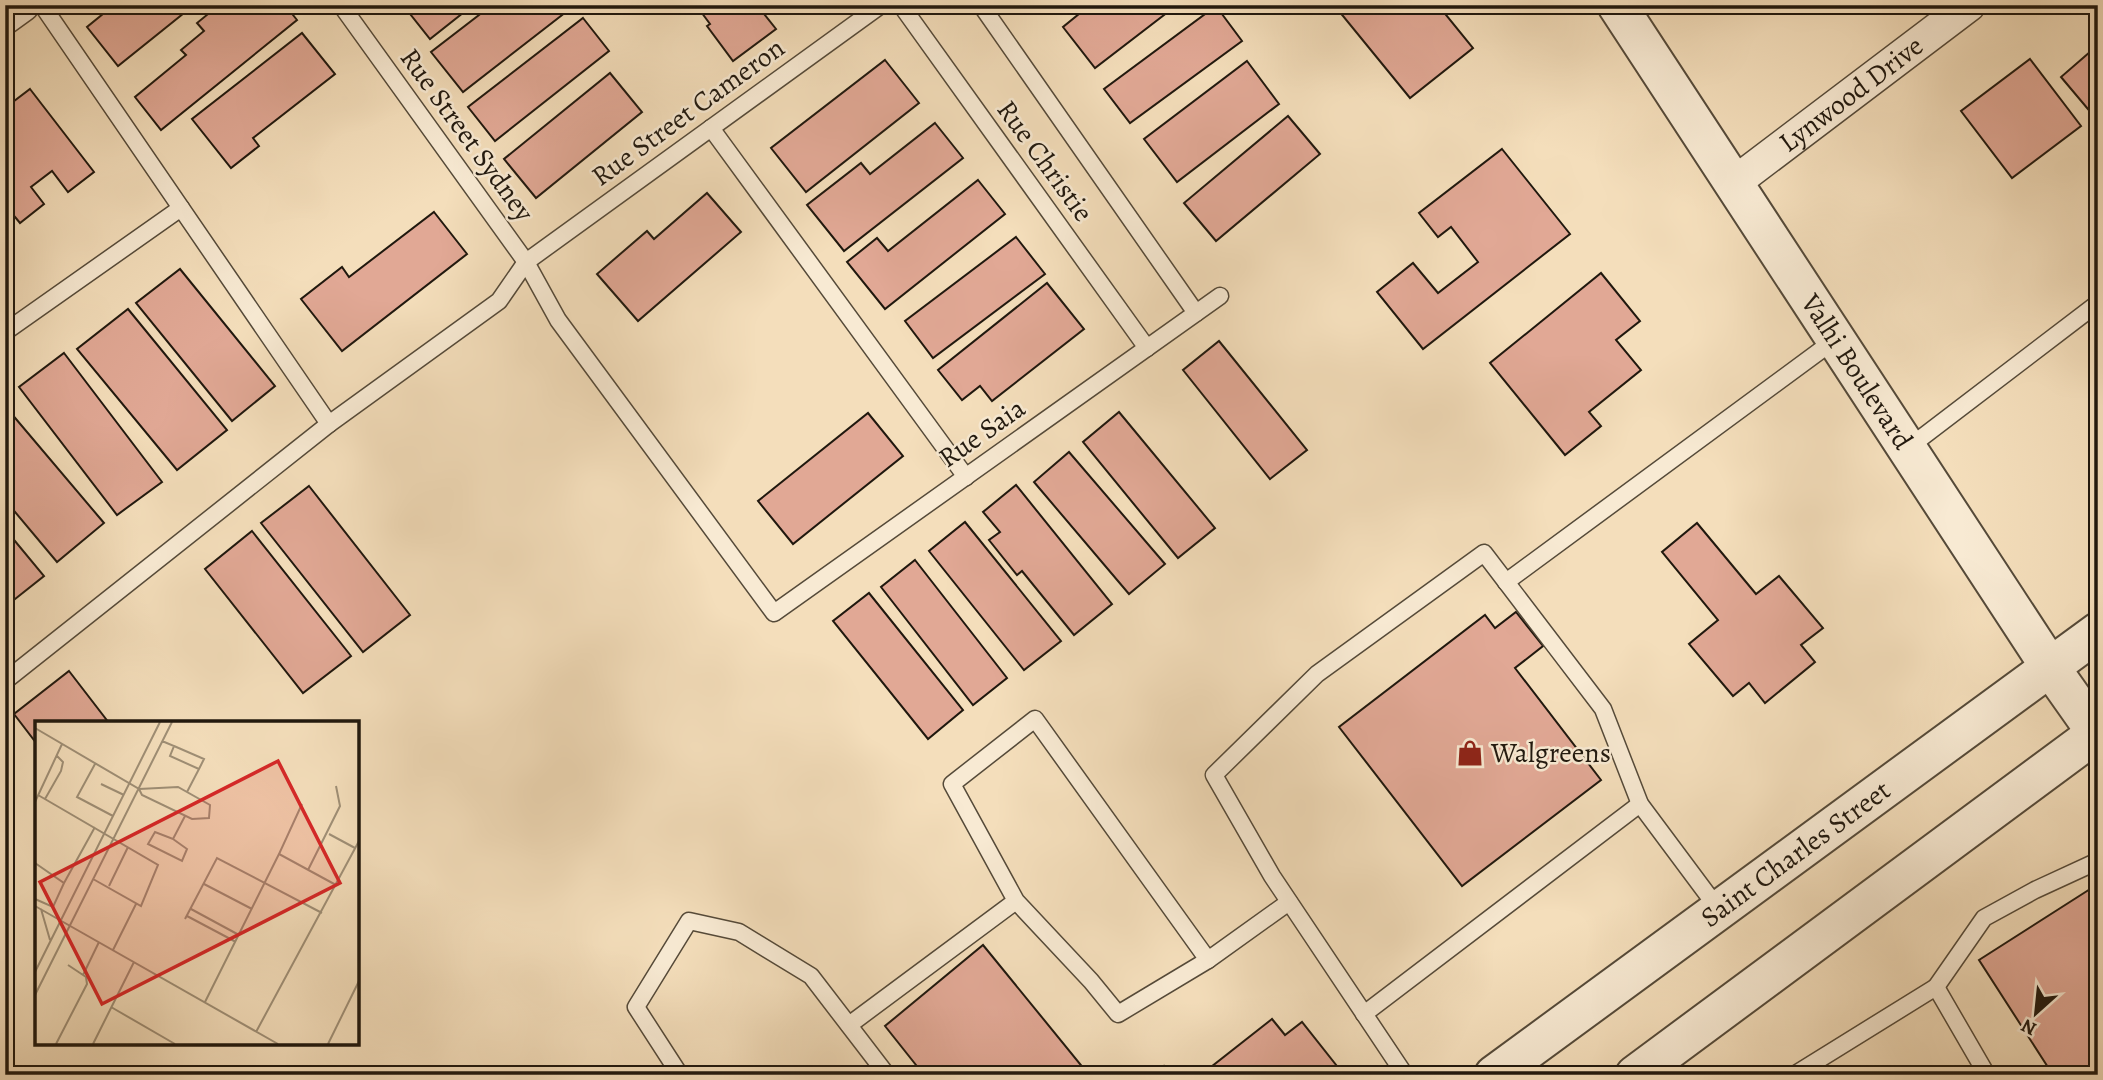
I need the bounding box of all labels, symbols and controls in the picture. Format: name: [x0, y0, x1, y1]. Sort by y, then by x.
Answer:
street label: Lynwood Drive: [1771, 27, 1931, 161]
street label: Rue Street Cameron: [584, 29, 792, 195]
street label: Rue Street Sydney: [391, 41, 543, 230]
street label: Rue Christie: [988, 93, 1102, 229]
street label: Valhi Boulevard: [1791, 286, 1922, 458]
street label: Rue Saia: [931, 389, 1033, 477]
inset map: [35, 721, 359, 1045]
place label: Walgreens: [1490, 734, 1611, 772]
shop icon: Walgreens: [1455, 738, 1485, 768]
street label: Saint Charles Street: [1693, 771, 1898, 936]
north arrow: [2002, 978, 2072, 1048]
text: N: [2017, 1012, 2041, 1042]

